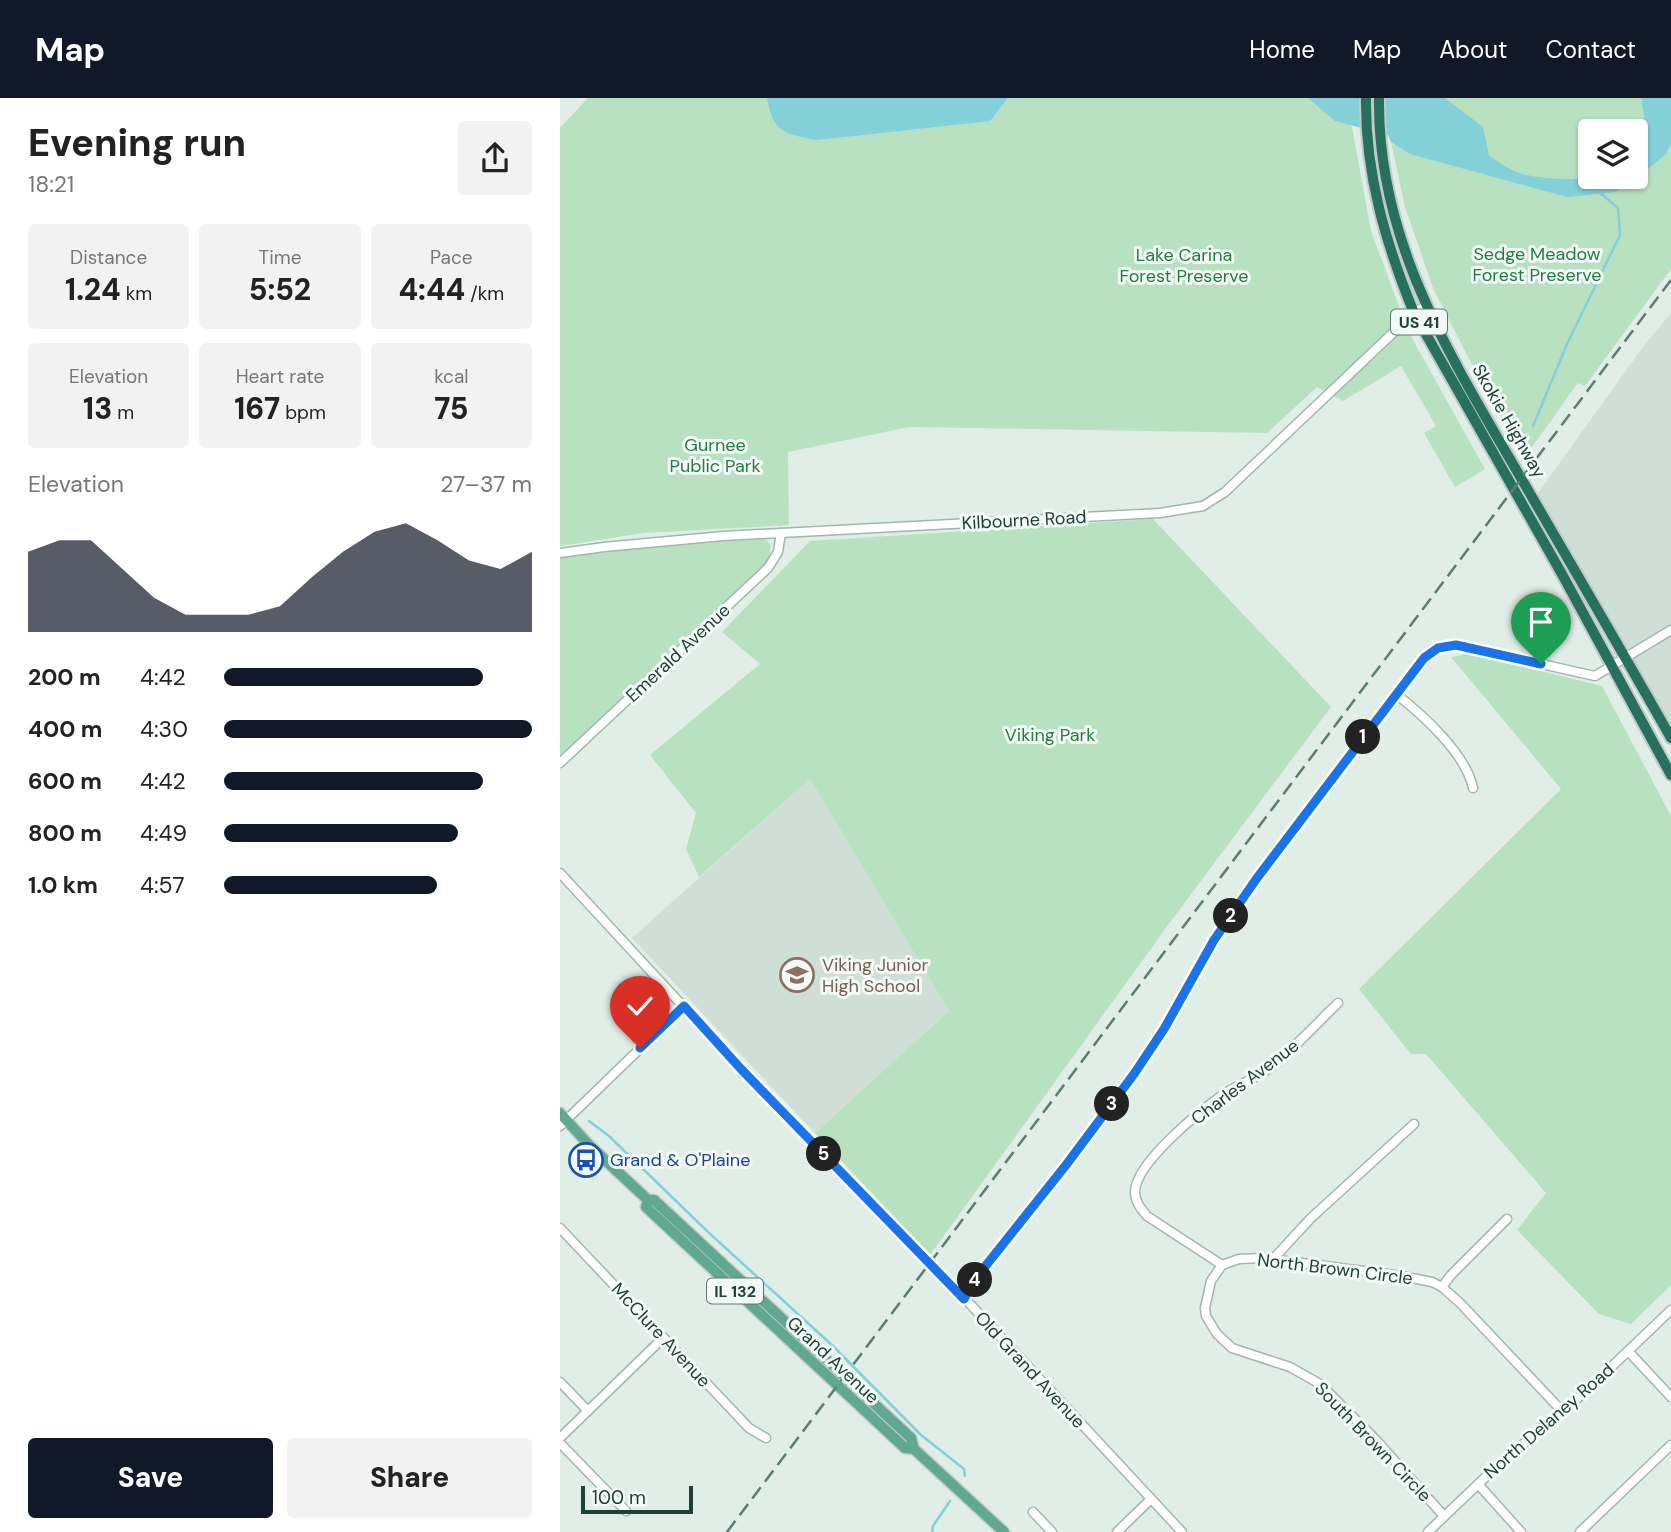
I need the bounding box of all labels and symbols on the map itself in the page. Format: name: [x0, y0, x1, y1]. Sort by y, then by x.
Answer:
park label: Sedge Meadow Forest Preserve: [1472, 242, 1602, 287]
park label: Lake Carina Forest Preserve: [1119, 243, 1249, 288]
road number: US 41: [1391, 310, 1447, 334]
street label: Skokie Highway: [1467, 360, 1551, 482]
park label: Gurnee Public Park: [670, 433, 761, 478]
street label: Kilbourne Road: [961, 505, 1087, 535]
pin: [1511, 592, 1571, 664]
street label: Emerald Avenue: [621, 598, 735, 708]
pin: 1: [1346, 720, 1380, 754]
park label: Viking Park: [1005, 723, 1095, 747]
pin: 2: [1214, 898, 1248, 934]
place label: Viking Junior High School: [822, 953, 929, 998]
school or university icon: Viking Junior High School: [778, 956, 816, 994]
pin: [610, 976, 670, 1048]
street label: Charles Avenue: [1186, 1034, 1304, 1130]
pin: 3: [1094, 1086, 1130, 1122]
pin: 5: [806, 1136, 842, 1172]
bus stop icon: Grand & O'Plaine: [567, 1141, 605, 1179]
place label: Grand & O'Plaine: [610, 1148, 750, 1172]
street label: North Brown Circle: [1256, 1248, 1414, 1290]
pin: 4: [958, 1262, 992, 1298]
street label: McClure Avenue: [606, 1277, 716, 1393]
road number: IL 132: [707, 1278, 763, 1303]
street label: Old Grand Avenue: [969, 1306, 1091, 1434]
street label: Grand Avenue: [782, 1311, 884, 1409]
street label: North Delaney Road: [1479, 1358, 1619, 1484]
street label: South Brown Circle: [1309, 1377, 1437, 1507]
scale bar: [581, 1483, 693, 1515]

